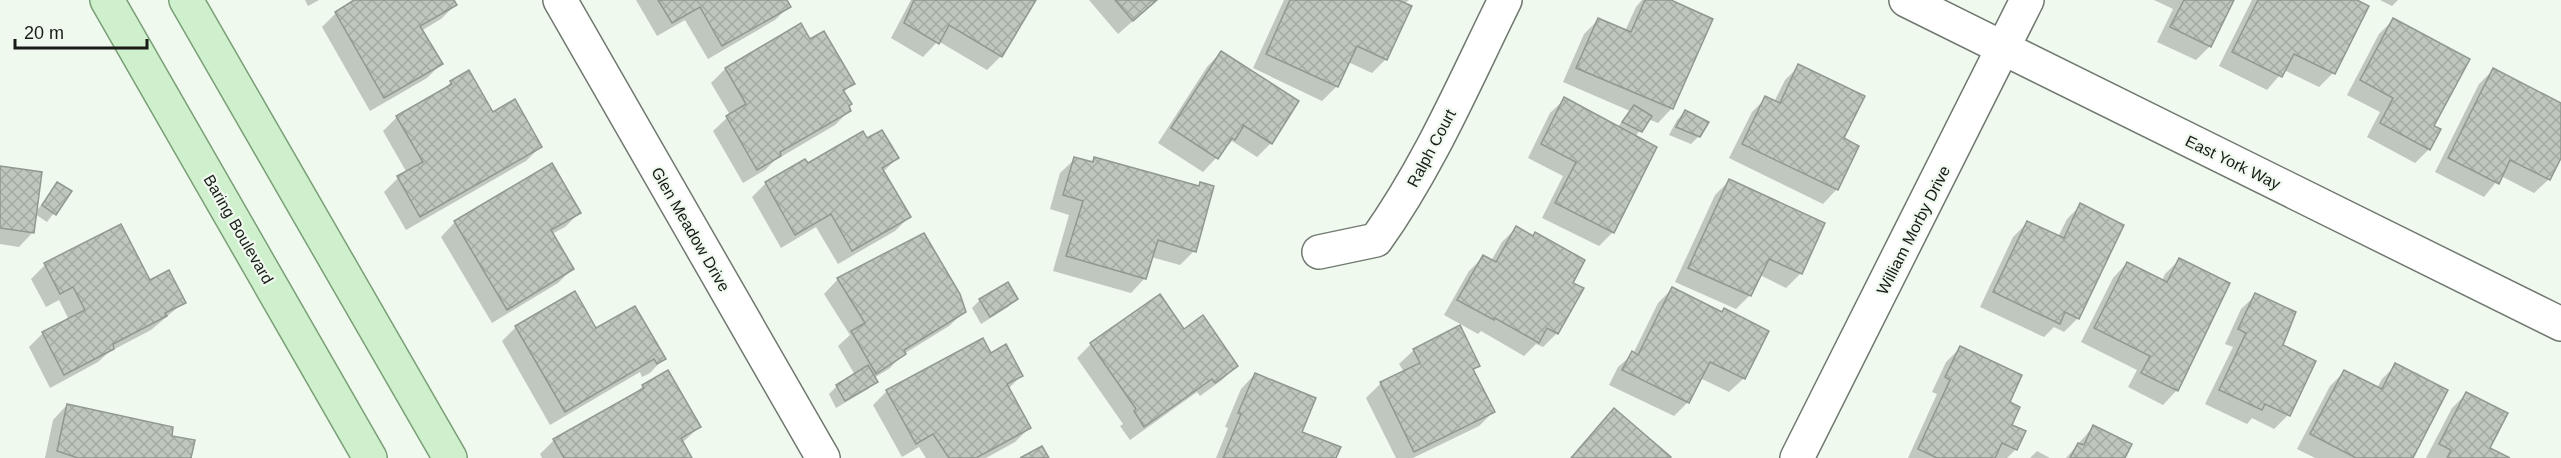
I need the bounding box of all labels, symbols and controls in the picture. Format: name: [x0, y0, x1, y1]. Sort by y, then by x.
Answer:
scale bar: [15, 12, 147, 50]
text: 20 m: [24, 23, 64, 43]
street label: Ralph Court: [1404, 106, 1459, 190]
street label: East York Way: [2183, 132, 2283, 193]
street label: William Morby Drive: [1874, 163, 1953, 297]
street label: Glen Meadow Drive: [648, 164, 733, 294]
street label: Baring Boulevard: [201, 172, 277, 287]

